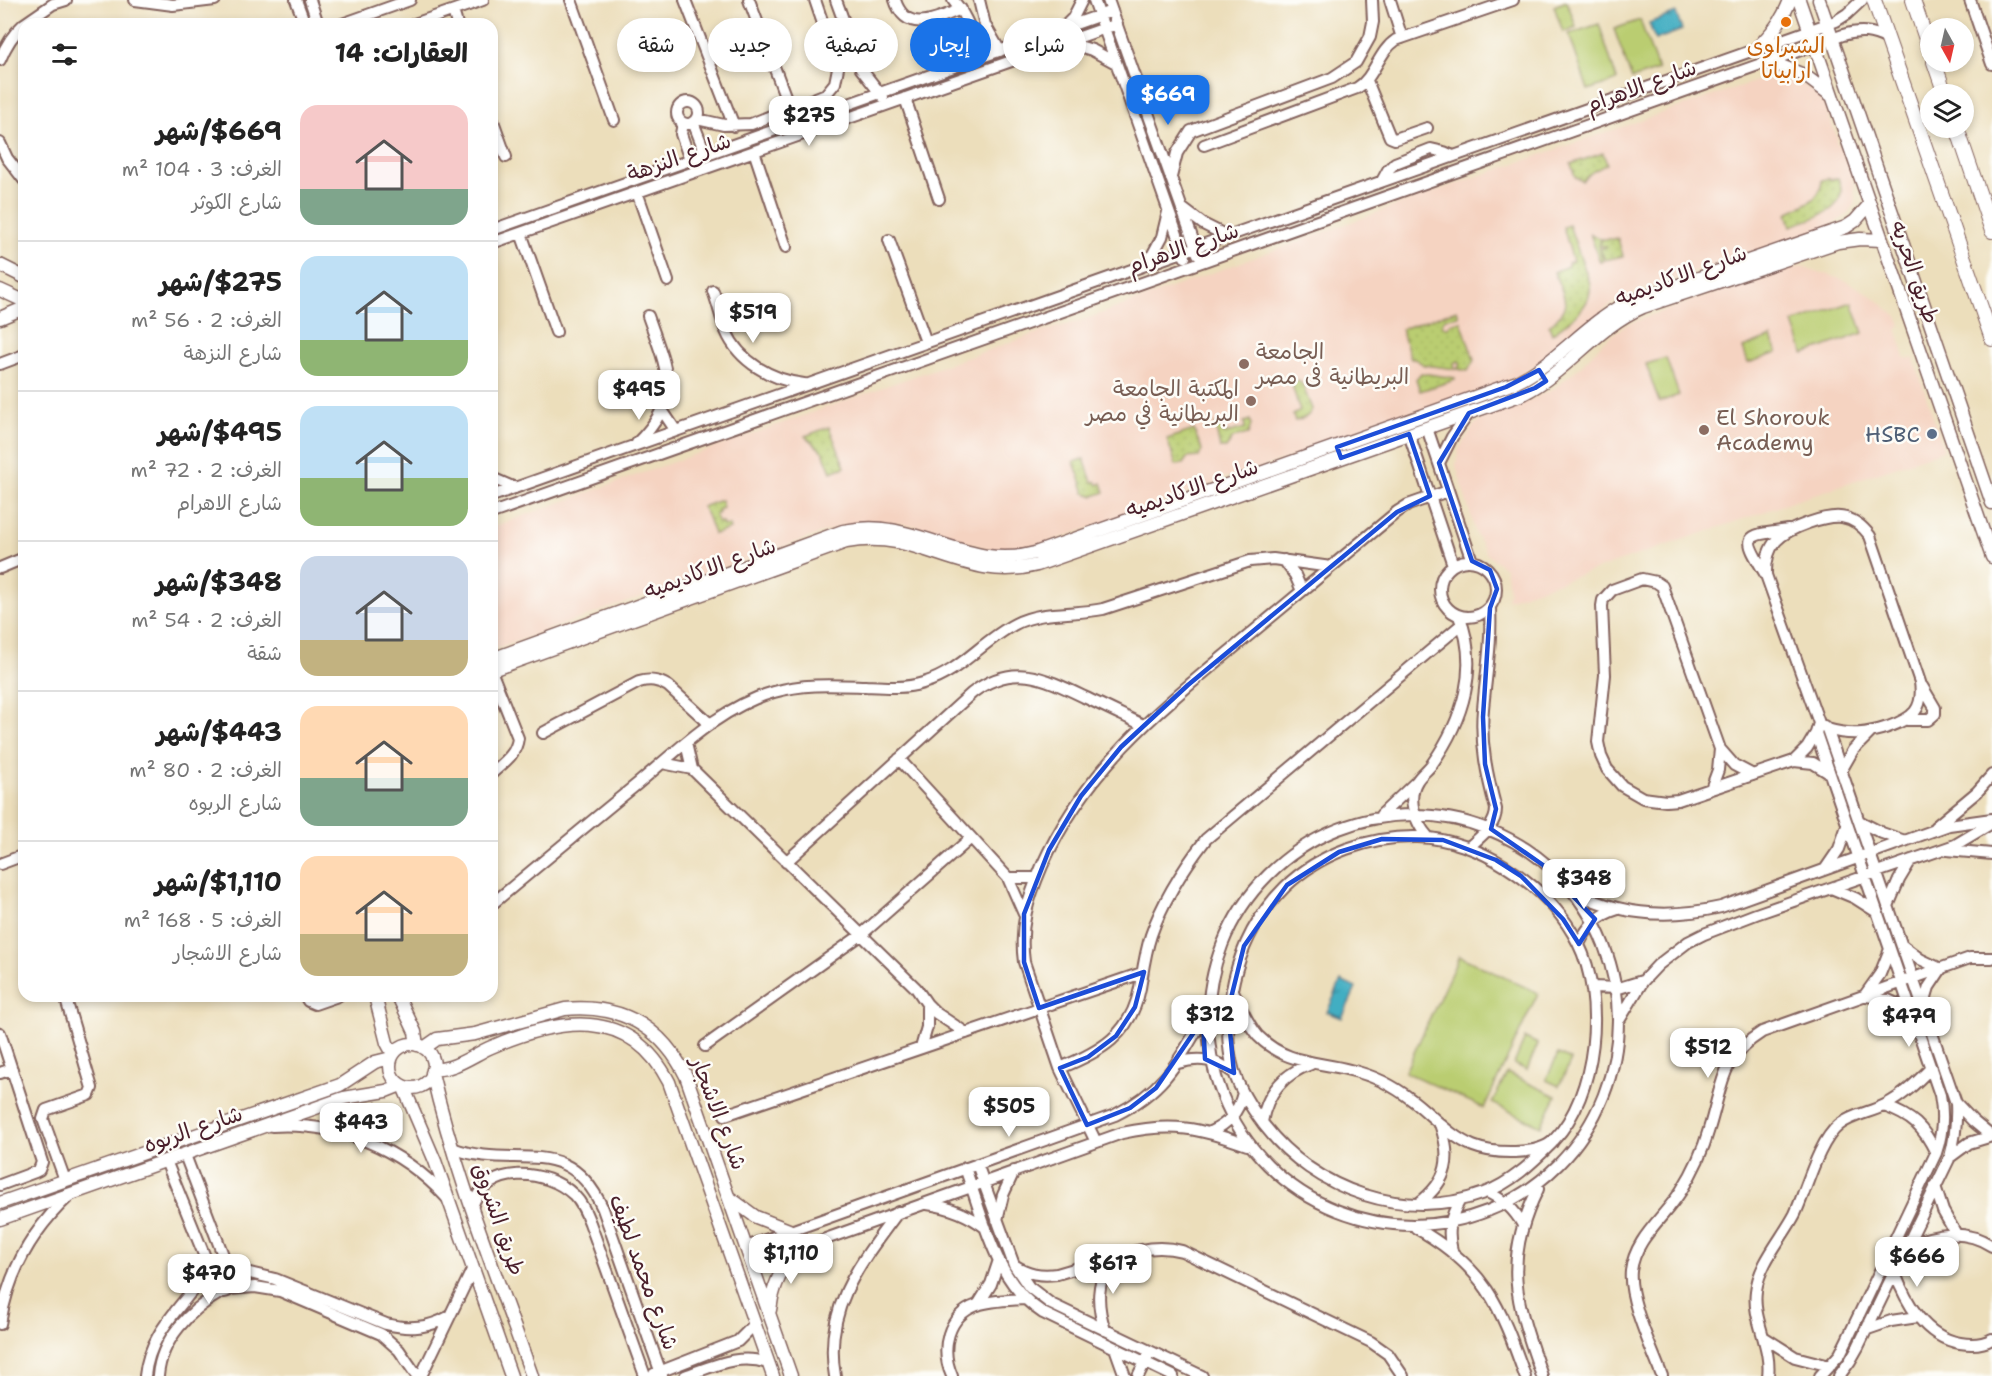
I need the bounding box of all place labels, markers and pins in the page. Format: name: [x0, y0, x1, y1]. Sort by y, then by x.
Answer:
marker: الشبراوى ارابياتا: [1779, 15, 1793, 29]
place label: الشبراوى ارابياتا: [1747, 31, 1825, 85]
pin: $669: [1132, 75, 1204, 126]
pin: $275: [773, 96, 845, 147]
pin: $519: [717, 293, 789, 344]
place label: الجامعة البريطانية فى مصر: [1254, 337, 1409, 391]
marker: الجامعة البريطانية فى مصر: [1237, 357, 1251, 371]
pin: $495: [603, 370, 675, 421]
place label: المكتبة الجامعة البريطانية في مصر: [1084, 374, 1239, 430]
marker: المكتبة الجامعة البريطانية في مصر: [1244, 394, 1258, 408]
place label: El Shorouk Academy: [1716, 403, 1830, 457]
place label: HSBC: [1865, 420, 1920, 449]
marker: El Shorouk Academy: [1697, 423, 1711, 437]
marker: HSBC: [1925, 427, 1939, 441]
pin: $348: [1548, 859, 1620, 910]
pin: $312: [1174, 995, 1246, 1046]
pin: $479: [1873, 997, 1945, 1048]
pin: $512: [1672, 1028, 1744, 1079]
pin: $505: [973, 1087, 1045, 1138]
pin: $443: [325, 1103, 397, 1154]
pin: $1,110: [742, 1234, 840, 1285]
pin: $666: [1881, 1237, 1953, 1288]
pin: $617: [1077, 1244, 1149, 1295]
pin: $470: [173, 1254, 245, 1305]

